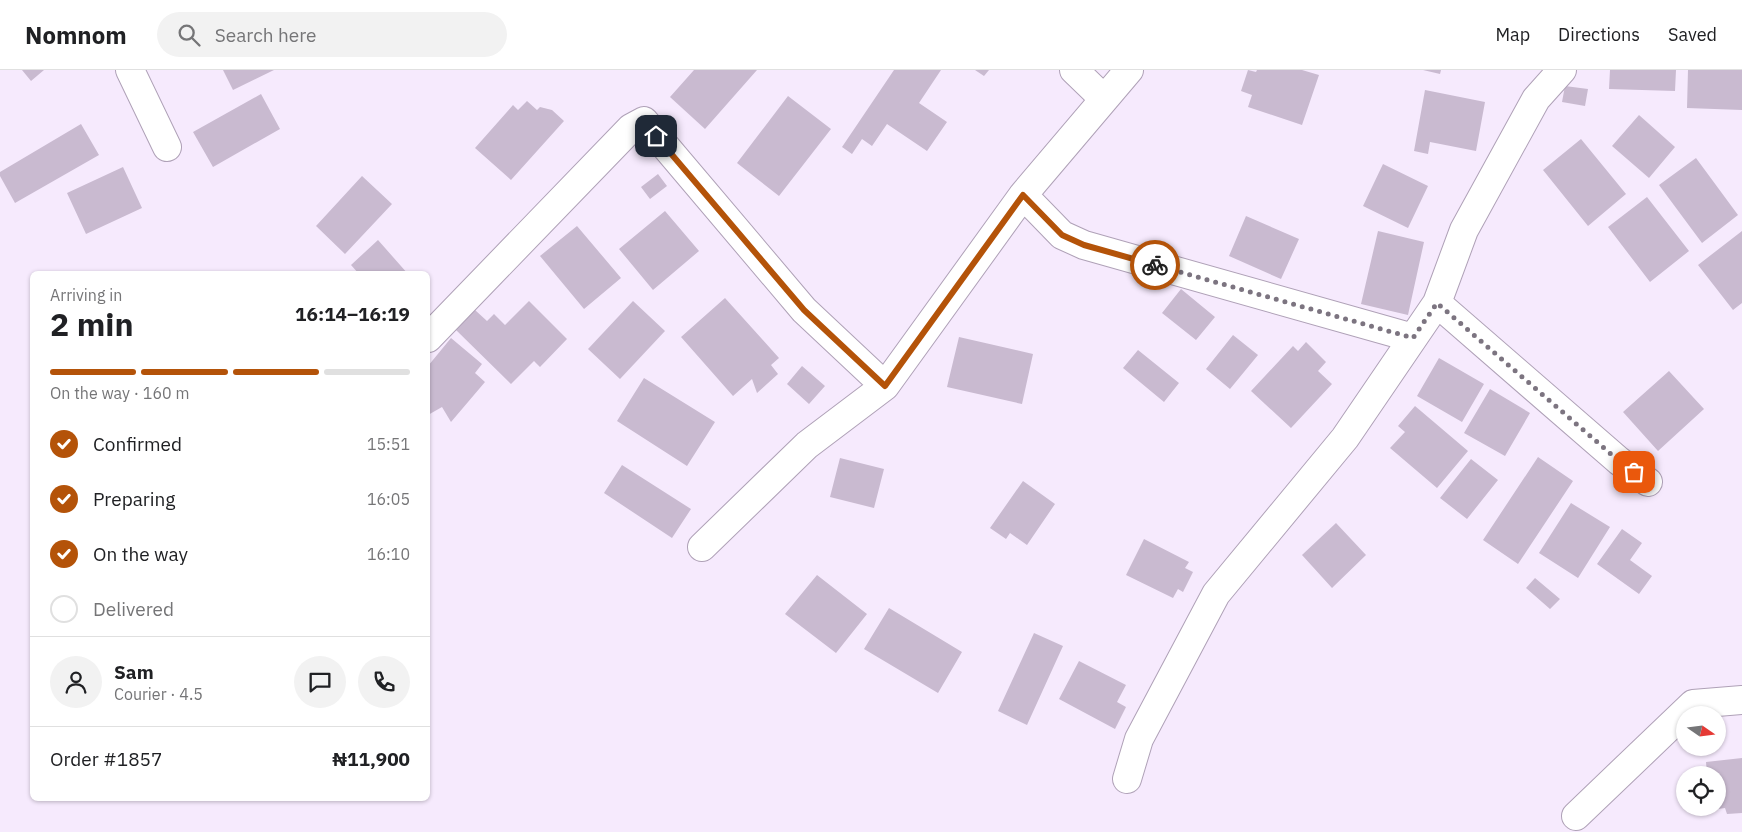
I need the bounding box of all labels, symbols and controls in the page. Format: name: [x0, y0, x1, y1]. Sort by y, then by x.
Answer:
search box: [157, 12, 507, 57]
text: Nomnom: [25, 19, 127, 51]
icon: search: [175, 21, 203, 49]
text: Search here: [215, 23, 317, 47]
text: Map: [1495, 23, 1530, 46]
text: Directions: [1558, 23, 1640, 46]
text: Saved: [1668, 23, 1717, 46]
pin: [635, 115, 677, 157]
icon: home: [642, 122, 670, 150]
courier: [1130, 240, 1180, 290]
icon: bike: [1141, 251, 1169, 279]
text: Arriving in: [50, 285, 122, 305]
text: 16:14–16:19: [295, 302, 410, 326]
text: 2 min: [50, 303, 134, 345]
text: On the way · 160 m: [50, 383, 189, 403]
icon: check: [50, 430, 78, 458]
text: Confirmed: [93, 432, 182, 456]
text: 15:51: [367, 434, 410, 454]
pin: [1613, 451, 1655, 493]
icon: bag: [1620, 458, 1648, 486]
icon: check: [50, 485, 78, 513]
text: Preparing: [93, 487, 175, 511]
text: 16:05: [367, 489, 410, 509]
icon: check: [50, 540, 78, 568]
text: On the way: [93, 542, 188, 566]
text: 16:10: [367, 544, 410, 564]
text: Delivered: [93, 597, 174, 621]
button: person: [50, 656, 102, 708]
button: chat: [294, 656, 346, 708]
button: phone: [358, 656, 410, 708]
text: Sam: [114, 660, 154, 684]
text: Courier · 4.5: [114, 684, 203, 704]
north arrow: [1676, 706, 1726, 756]
map controls: [1676, 706, 1726, 816]
text: Order #1857: [50, 747, 162, 771]
text: ₦11,900: [332, 747, 410, 771]
button: locate: [1676, 766, 1726, 816]

